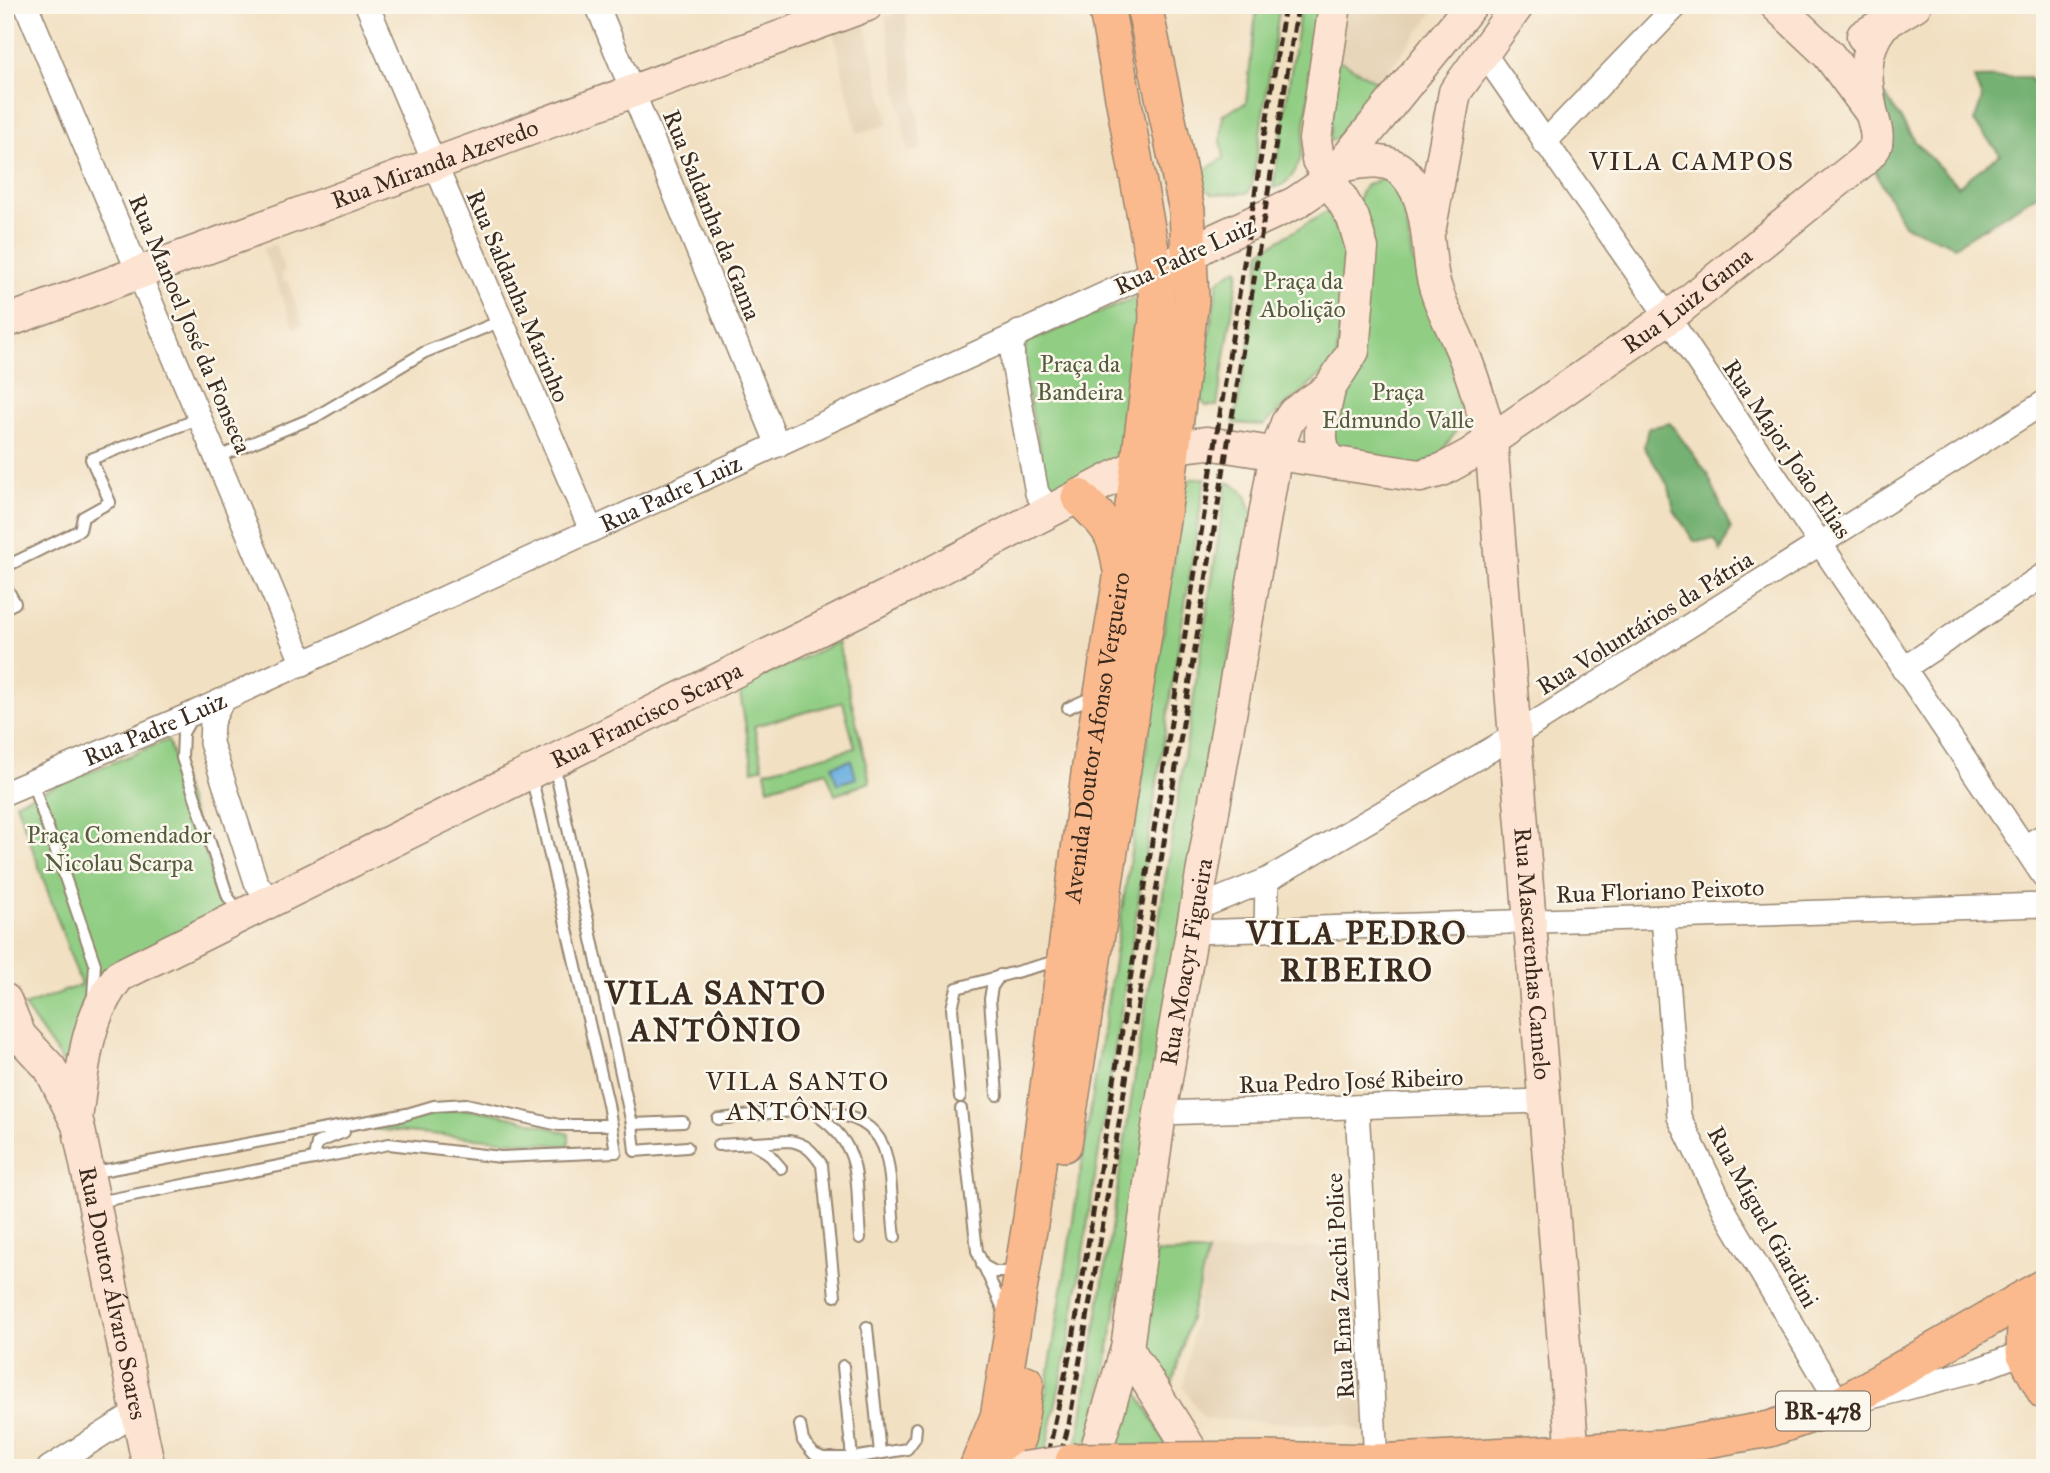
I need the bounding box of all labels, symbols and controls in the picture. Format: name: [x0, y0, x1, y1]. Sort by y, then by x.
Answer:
street label: Rua Saldanha da Gama: [656, 105, 768, 325]
street label: Rua Miranda Azevedo: [327, 112, 543, 216]
district label: VILA CAMPOS: [1588, 145, 1795, 177]
street label: Rua Saldanha Marinho: [460, 185, 576, 407]
street label: Rua Manoel José da Fonseca: [122, 190, 259, 459]
street label: Rua Padre Luiz: [1110, 210, 1260, 302]
street label: Rua Luiz Gama: [1617, 241, 1759, 360]
park label: Praça da Abolição: [1259, 266, 1346, 324]
park label: Praça da Bandeira: [1037, 349, 1124, 407]
street label: Rua Major João Elias: [1716, 354, 1858, 544]
park label: Praça Edmundo Valle: [1322, 377, 1474, 435]
street label: Rua Padre Luiz: [595, 448, 746, 539]
street label: Rua Voluntários da Pátria: [1531, 544, 1759, 702]
street label: Avenida Doutor Afonso Vergueiro: [1057, 570, 1137, 905]
street label: Rua Francisco Scarpa: [545, 655, 748, 775]
street label: Rua Padre Luiz: [79, 685, 231, 773]
park label: Praça Comendador Nicolau Scarpa: [26, 820, 212, 878]
street label: Rua Mascarenhas Camelo: [1507, 826, 1558, 1081]
street label: Rua Moacyr Figueira: [1154, 855, 1220, 1068]
street label: Rua Floriano Peixoto: [1555, 872, 1765, 910]
district label: VILA PEDRO RIBEIRO: [1245, 914, 1468, 990]
district label: VILA SANTO ANTÔNIO: [604, 974, 827, 1050]
street label: Rua Pedro José Ribeiro: [1238, 1062, 1464, 1100]
district label: VILA SANTO ANTÔNIO: [705, 1065, 890, 1127]
street label: Rua Miguel Giardini: [1701, 1121, 1826, 1314]
street label: Rua Doutor Álvaro Soares: [72, 1164, 154, 1422]
street label: Rua Ema Zacchi Police: [1319, 1172, 1361, 1400]
road number: BR-478: [1776, 1392, 1870, 1430]

